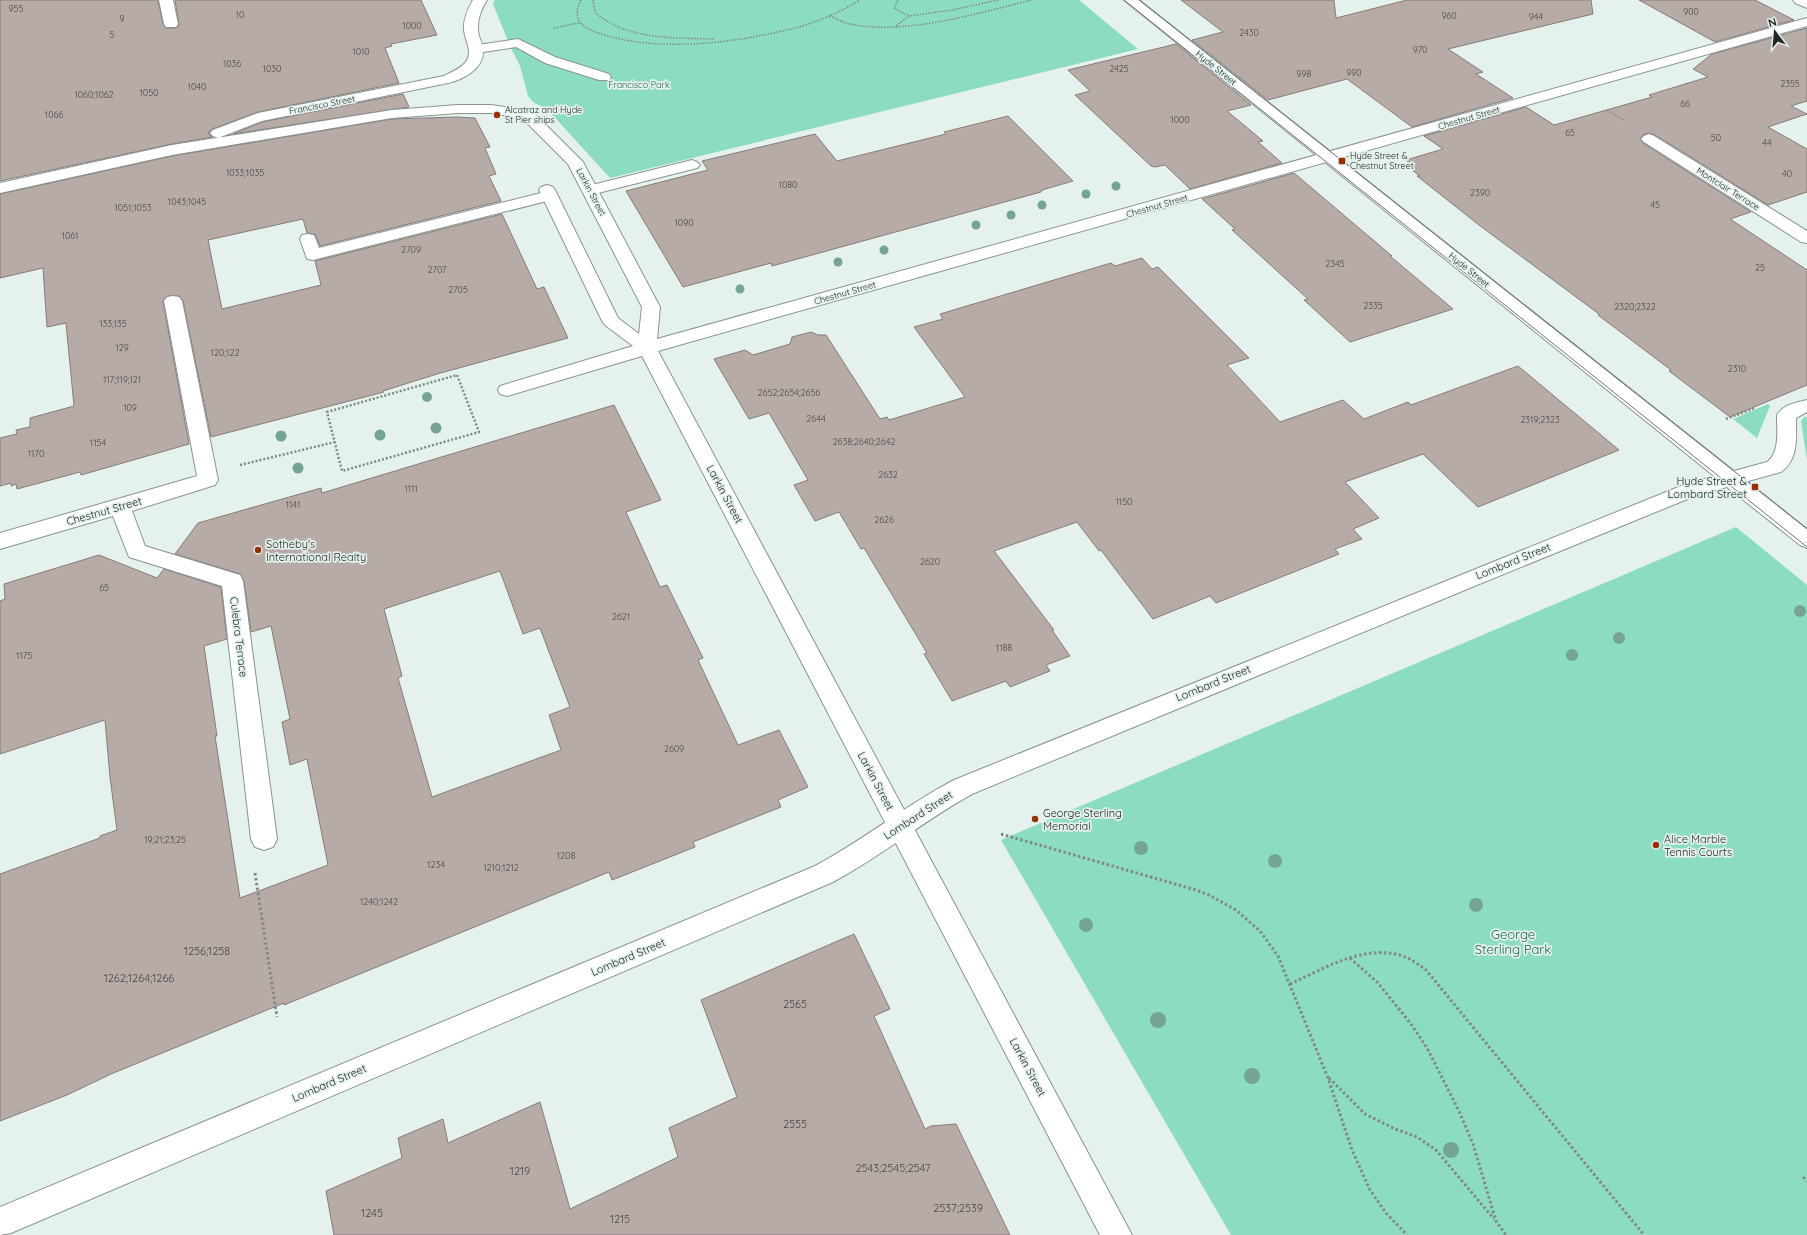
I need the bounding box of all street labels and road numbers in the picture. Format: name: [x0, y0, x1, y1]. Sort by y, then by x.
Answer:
street label: Hyde Street: [1194, 48, 1239, 87]
street label: Francisco Street: [288, 93, 356, 116]
street label: Chestnut Street: [1437, 103, 1501, 132]
street label: Montclair Terrace: [1695, 165, 1762, 212]
street label: Larkin Street: [574, 166, 609, 218]
street label: Chestnut Street: [1125, 191, 1189, 220]
street label: Hyde Street: [1447, 250, 1492, 289]
street label: Chestnut Street: [813, 278, 877, 307]
street label: Larkin Street: [704, 462, 746, 526]
street label: Chestnut Street: [65, 493, 144, 528]
street label: Lombard Street: [1473, 540, 1553, 582]
street label: Culebra Terrace: [227, 596, 251, 678]
street label: Lombard Street: [1173, 662, 1253, 704]
street label: Larkin Street: [855, 749, 897, 813]
street label: Lombard Street: [881, 787, 955, 843]
street label: Lombard Street: [589, 935, 668, 979]
street label: Larkin Street: [1007, 1035, 1049, 1099]
street label: Lombard Street: [290, 1061, 369, 1105]

